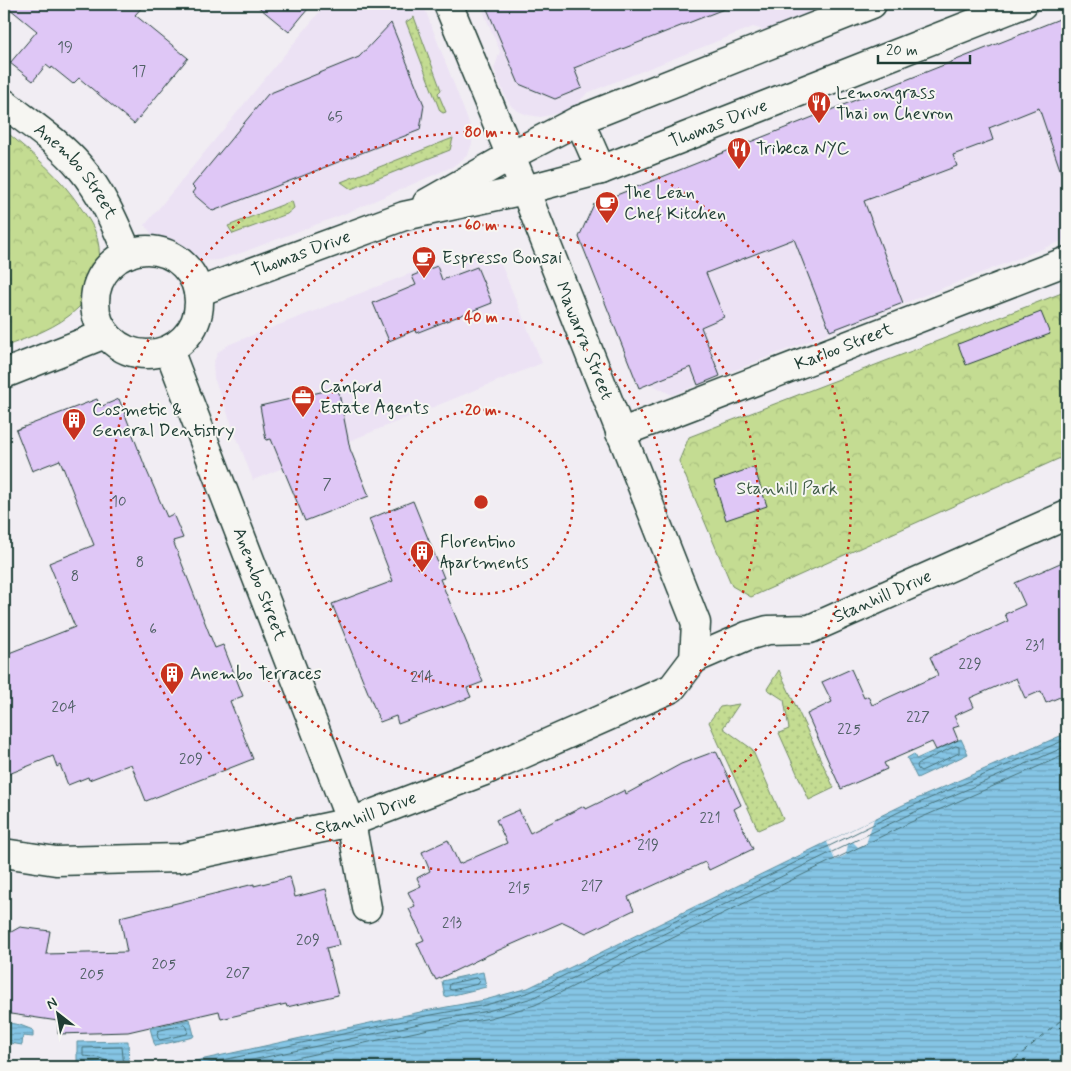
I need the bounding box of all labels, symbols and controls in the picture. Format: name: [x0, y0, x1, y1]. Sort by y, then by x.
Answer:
scale bar: [878, 32, 971, 64]
house number: 19: [57, 38, 73, 58]
text: 20 m: [886, 41, 918, 61]
house number: 17: [132, 62, 147, 82]
place label: Lemongrass Thai on Chevron: [836, 81, 953, 126]
restaurant icon: Lemongrass Thai on Chevron: [806, 90, 832, 124]
street label: Thomas Drive: [666, 94, 771, 154]
house number: 65: [327, 108, 343, 128]
street label: Anembo Street: [29, 118, 123, 223]
text: 80 m: [464, 123, 498, 143]
restaurant icon: Tribeca NYC: [726, 136, 752, 170]
place label: Tribeca NYC: [756, 137, 850, 161]
place label: The Lean Chef Kitchen: [624, 181, 726, 226]
cafe icon: The Lean Chef Kitchen: [594, 190, 620, 224]
text: 60 m: [465, 216, 497, 236]
street label: Thomas Drive: [248, 225, 354, 283]
cafe icon: Espresso Bonsai: [411, 245, 437, 279]
place label: Espresso Bonsai: [442, 246, 562, 270]
street label: Mawarra Street: [549, 278, 619, 404]
text: 40 m: [464, 308, 498, 328]
street label: Karloo Street: [791, 317, 897, 377]
place label: Canford Estate Agents: [320, 375, 429, 420]
office icon: Canford Estate Agents: [290, 384, 316, 418]
place label: Cosmetic & General Dentistry: [92, 398, 234, 443]
text: 20 m: [465, 401, 497, 421]
building icon: Cosmetic & General Dentistry: [61, 407, 87, 441]
house number: 7: [322, 475, 332, 495]
park label: Stanhill Park: [736, 477, 838, 501]
house number: 10: [111, 492, 127, 512]
centre of rings: [472, 493, 490, 511]
street label: Anembo Street: [227, 524, 292, 645]
place label: Florentino Apartments: [440, 530, 528, 576]
building icon: Florentino Apartments: [409, 539, 435, 573]
house number: 8: [136, 553, 144, 573]
street label: Stanhill Drive: [830, 564, 936, 629]
house number: 8: [71, 567, 79, 587]
house number: 6: [149, 620, 157, 640]
house number: 231: [1025, 636, 1045, 656]
house number: 229: [958, 655, 982, 675]
building icon: Anembo Terraces: [159, 661, 185, 695]
place label: Anembo Terraces: [190, 662, 322, 686]
house number: 214: [411, 668, 433, 688]
house number: 204: [52, 698, 77, 718]
house number: 227: [906, 708, 930, 728]
house number: 225: [837, 720, 861, 740]
house number: 209: [179, 750, 203, 770]
street label: Stanhill Drive: [313, 786, 420, 841]
house number: 221: [699, 809, 721, 829]
house number: 219: [637, 836, 659, 856]
house number: 217: [581, 877, 603, 897]
house number: 215: [508, 879, 530, 899]
house number: 213: [442, 914, 462, 934]
house number: 209: [296, 931, 320, 951]
house number: 205: [152, 955, 176, 975]
house number: 207: [226, 964, 250, 984]
house number: 205: [80, 965, 104, 985]
north arrow: [32, 988, 82, 1038]
text: N: [43, 994, 60, 1014]

